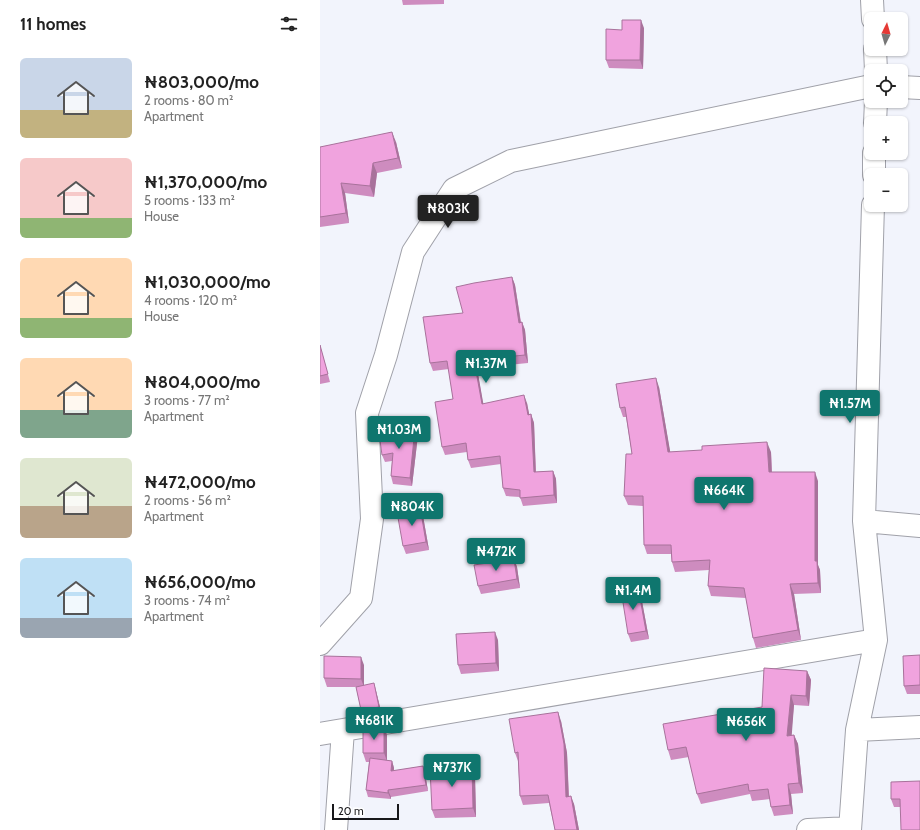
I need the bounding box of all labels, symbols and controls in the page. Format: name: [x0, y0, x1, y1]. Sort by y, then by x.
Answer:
north arrow: [864, 12, 908, 56]
map controls: [864, 12, 908, 212]
icon: filters: [278, 13, 300, 35]
text: 11 homes: [20, 14, 86, 34]
button: locate: [864, 64, 908, 108]
text: ₦803,000/mo: [144, 72, 259, 92]
icon: home: [52, 74, 100, 122]
text: 2 rooms · 80 m²: [144, 92, 233, 108]
text: Apartment: [144, 108, 204, 124]
button: +: [864, 116, 908, 160]
button: −: [864, 168, 908, 212]
text: ₦1,370,000/mo: [144, 172, 267, 192]
icon: home: [52, 174, 100, 222]
text: 5 rooms · 133 m²: [144, 192, 235, 208]
pin: ₦803K: [420, 195, 476, 229]
text: ₦803K: [427, 200, 469, 216]
text: House: [144, 208, 179, 224]
text: ₦1,030,000/mo: [144, 272, 270, 292]
icon: home: [52, 274, 100, 322]
text: 4 rooms · 120 m²: [144, 292, 237, 308]
text: House: [144, 308, 179, 324]
pin: ₦1.37M: [453, 350, 519, 384]
text: ₦1.37M: [465, 355, 507, 371]
text: ₦804,000/mo: [144, 372, 260, 392]
icon: home: [52, 374, 100, 422]
pin: ₦1.57M: [817, 390, 883, 424]
text: 3 rooms · 77 m²: [144, 392, 230, 408]
text: ₦1.57M: [829, 395, 871, 411]
text: Apartment: [144, 408, 204, 424]
pin: ₦1.03M: [366, 416, 432, 450]
text: ₦1.03M: [376, 421, 422, 437]
text: ₦472,000/mo: [144, 472, 256, 492]
icon: home: [52, 474, 100, 522]
pin: ₦664K: [696, 477, 752, 511]
text: ₦664K: [703, 482, 745, 498]
text: 2 rooms · 56 m²: [144, 492, 231, 508]
pin: ₦804K: [384, 493, 440, 527]
text: ₦804K: [390, 498, 434, 514]
text: Apartment: [144, 508, 204, 524]
pin: ₦472K: [468, 538, 524, 572]
text: ₦472K: [476, 543, 516, 559]
text: ₦656,000/mo: [144, 572, 256, 592]
icon: home: [52, 574, 100, 622]
pin: ₦1.4M: [605, 577, 661, 611]
text: ₦1.4M: [614, 582, 652, 598]
text: 3 rooms · 74 m²: [144, 592, 230, 608]
text: Apartment: [144, 608, 204, 624]
pin: ₦681K: [346, 707, 402, 741]
pin: ₦656K: [718, 708, 774, 742]
text: ₦681K: [355, 712, 393, 728]
text: ₦656K: [726, 713, 766, 729]
pin: ₦737K: [424, 754, 480, 788]
text: ₦737K: [433, 759, 471, 775]
scale bar: [332, 802, 399, 821]
text: 20 m: [338, 804, 364, 818]

